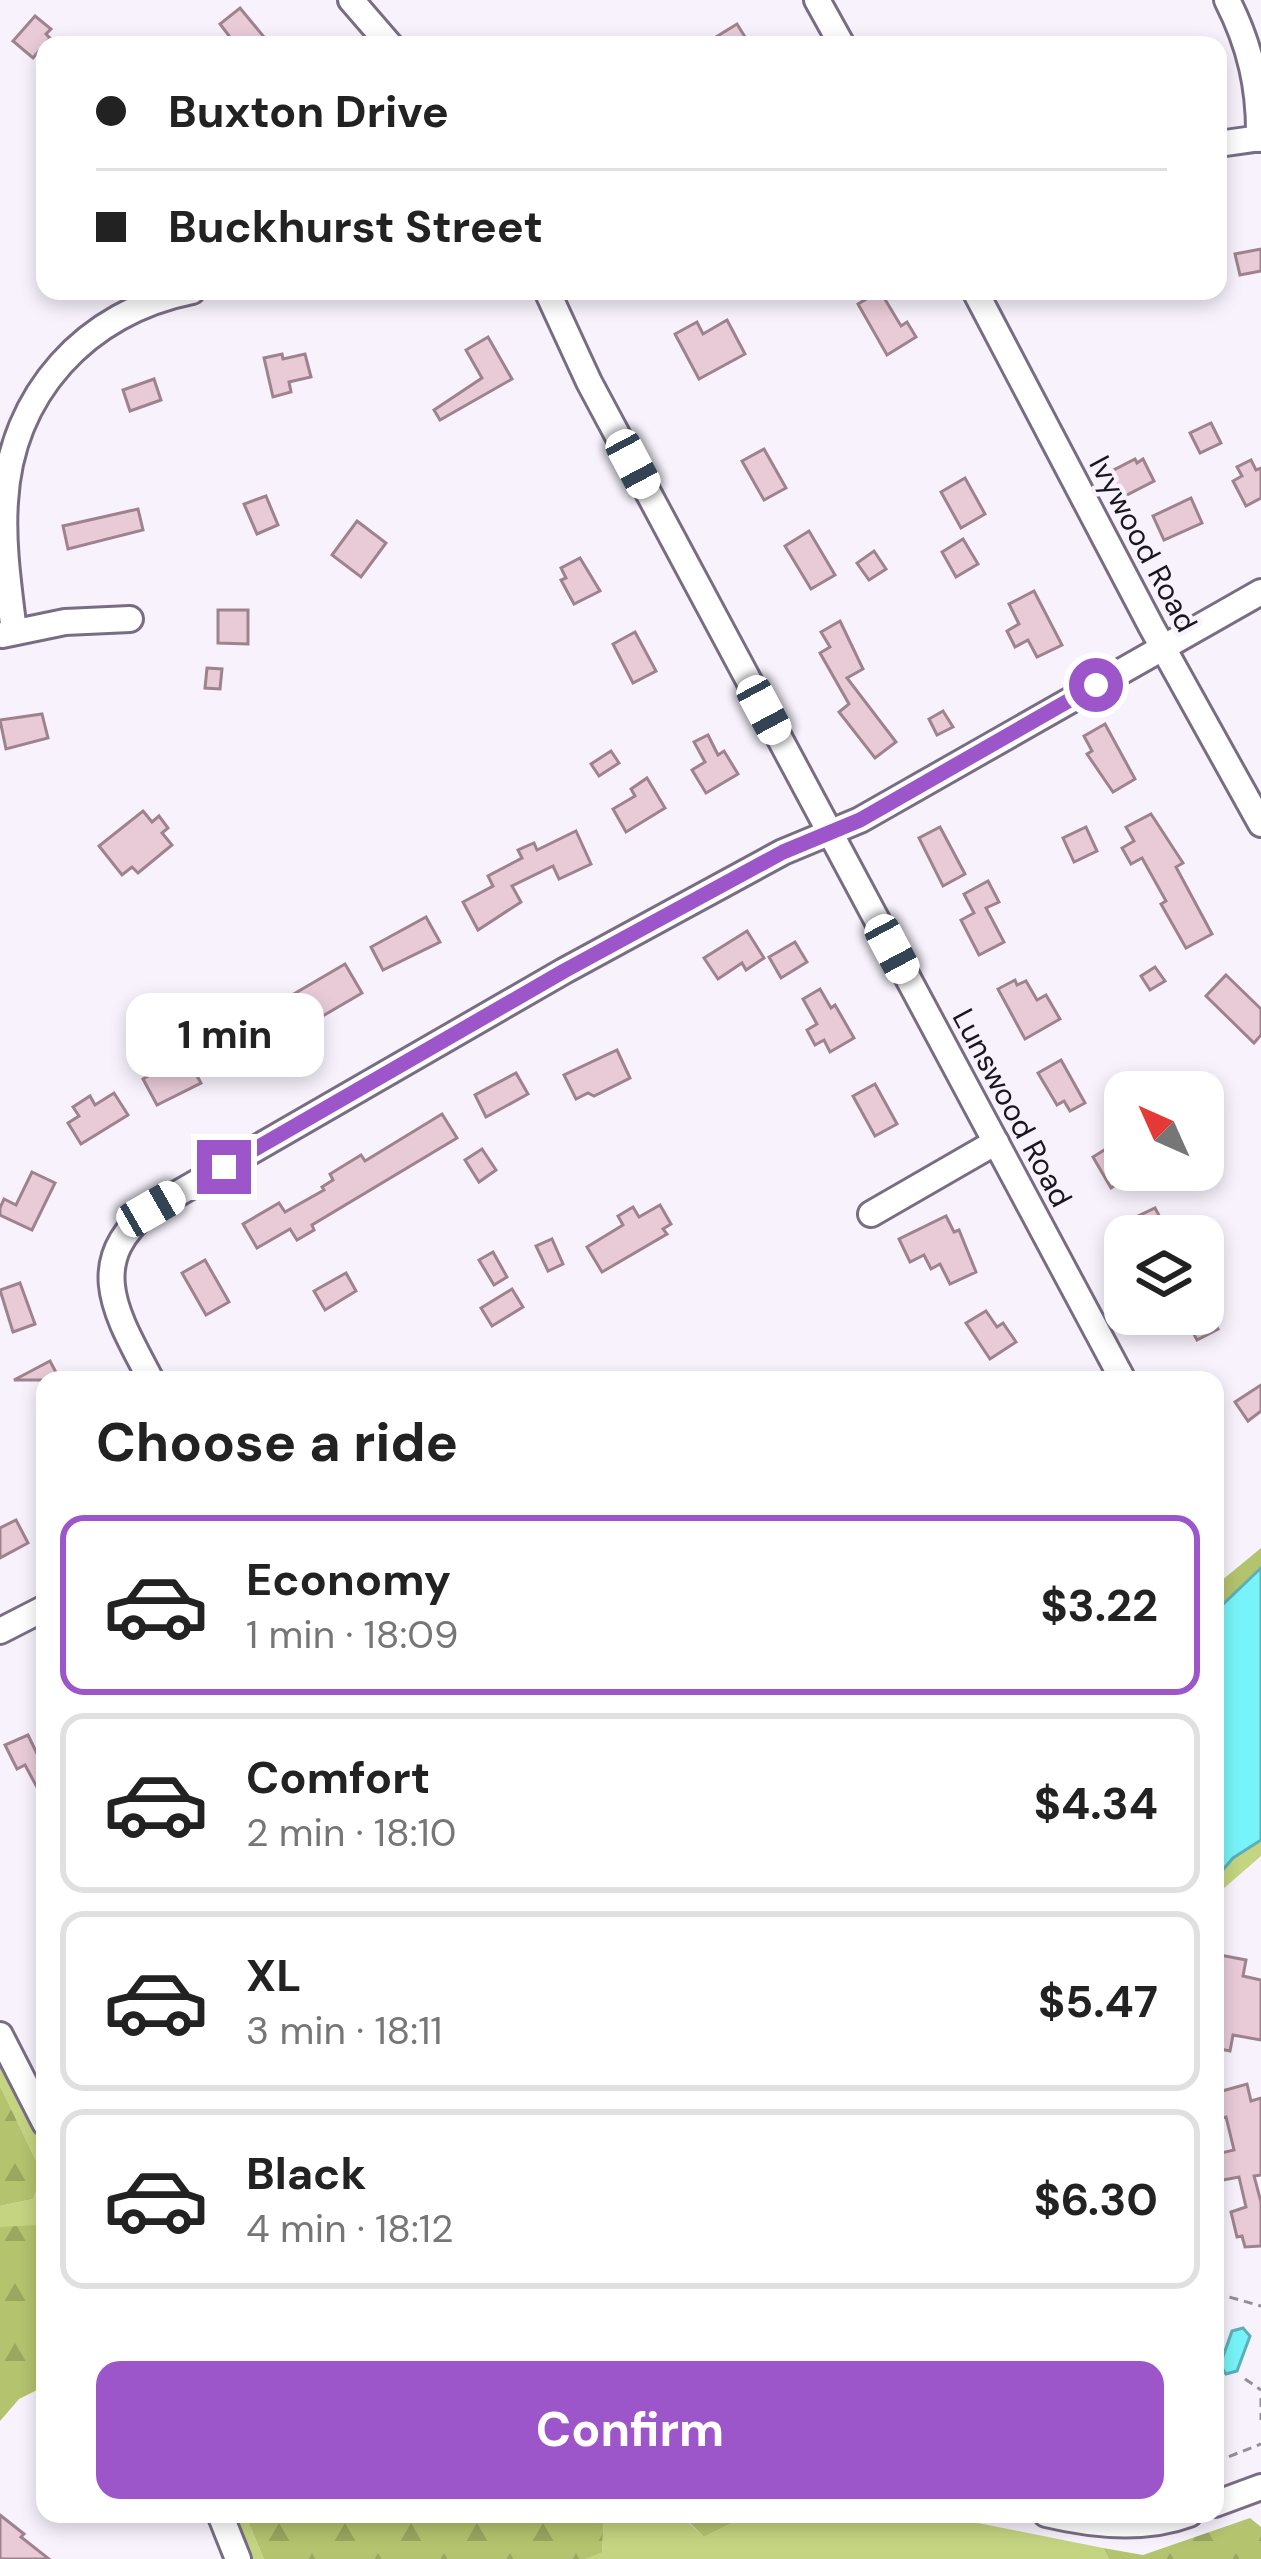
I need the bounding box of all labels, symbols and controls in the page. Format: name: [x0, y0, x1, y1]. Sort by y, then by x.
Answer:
text: Buxton Drive: [168, 82, 449, 141]
text: Buckhurst Street: [168, 197, 543, 256]
car: [600, 424, 666, 504]
street label: Ivywood Road: [1081, 449, 1206, 639]
route start: [1069, 658, 1123, 712]
car: [731, 670, 797, 750]
car: [859, 909, 925, 989]
callout: 1 min: [125, 993, 323, 1077]
street label: Lunswood Road: [944, 1002, 1081, 1214]
text: 1 min: [178, 1009, 272, 1060]
north arrow: [1104, 1071, 1224, 1191]
map controls: [1104, 1071, 1224, 1335]
route end: [197, 1140, 251, 1194]
car: [111, 1175, 191, 1243]
button: layers: [1104, 1215, 1224, 1335]
text: Choose a ride: [96, 1407, 458, 1478]
text: Economy: [246, 1550, 451, 1609]
icon: car: [102, 1551, 210, 1659]
text: $3.22: [1040, 1576, 1158, 1635]
text: 1 min · 18:09: [246, 1609, 458, 1660]
text: Comfort: [246, 1748, 430, 1807]
icon: car: [102, 1749, 210, 1857]
text: $4.34: [1034, 1774, 1158, 1833]
text: 2 min · 18:10: [246, 1807, 456, 1858]
text: XL: [246, 1946, 301, 2005]
icon: car: [102, 1947, 210, 2055]
text: $5.47: [1038, 1972, 1158, 2031]
text: 3 min · 18:11: [246, 2005, 442, 2056]
text: Black: [246, 2144, 366, 2203]
icon: car: [102, 2145, 210, 2253]
text: $6.30: [1034, 2170, 1158, 2229]
text: 4 min · 18:12: [246, 2203, 453, 2254]
button: Confirm: [96, 2361, 1164, 2499]

